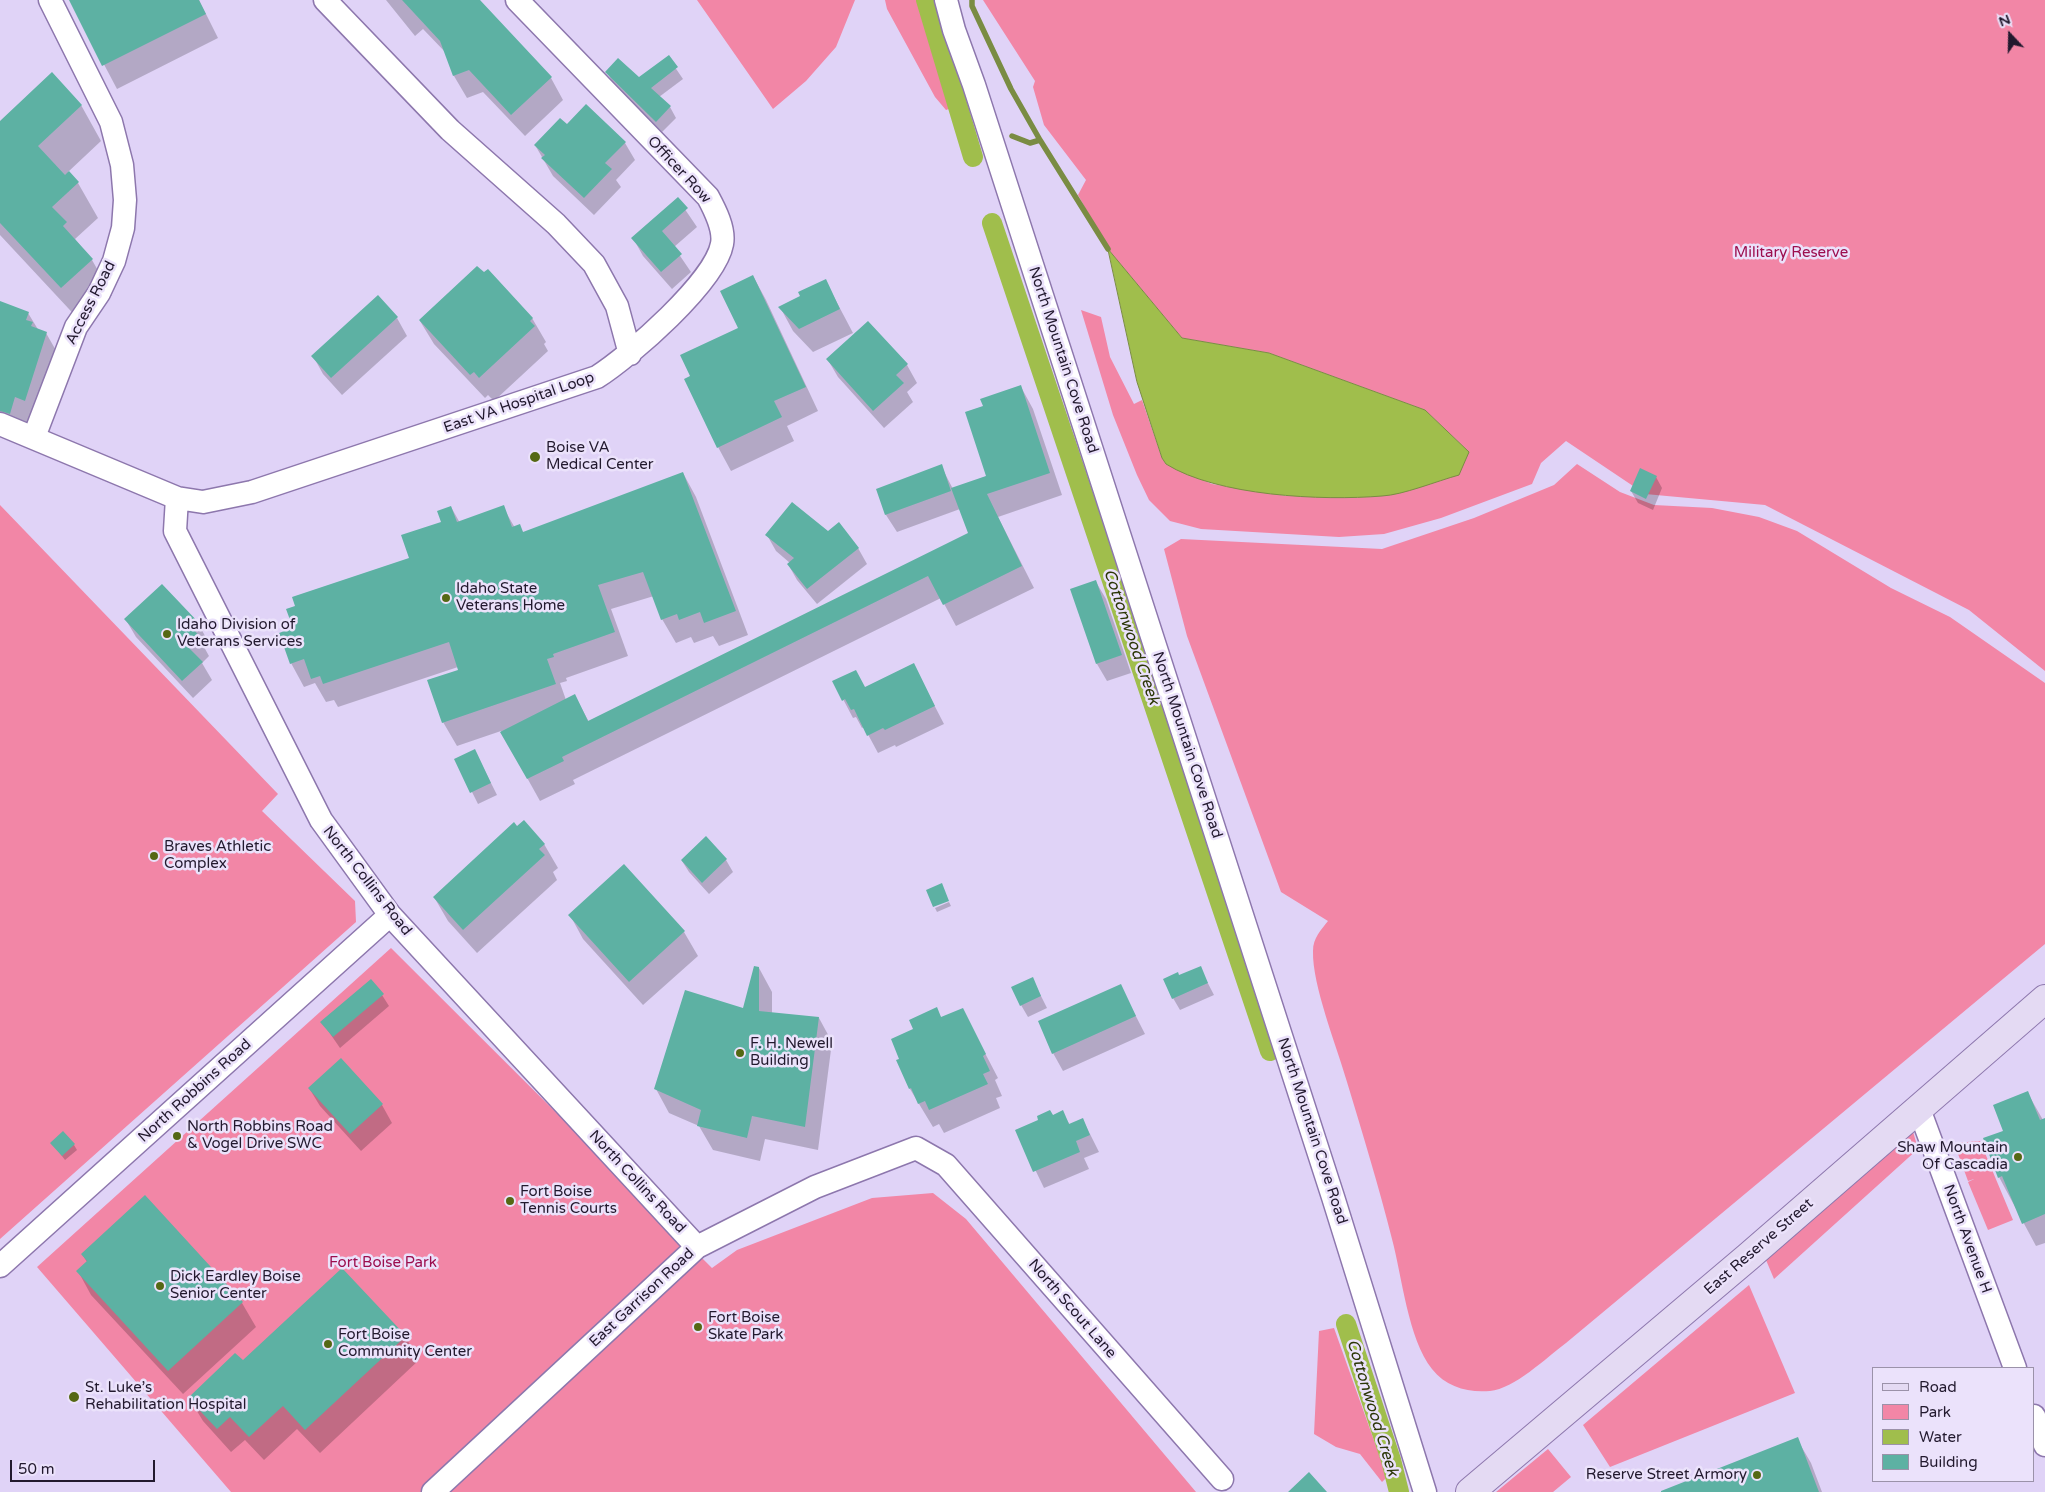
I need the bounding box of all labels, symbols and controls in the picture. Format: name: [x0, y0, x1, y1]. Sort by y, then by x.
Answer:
north arrow: [1985, 10, 2035, 60]
text: N: [1996, 11, 2013, 30]
street label: Officer Row: [643, 133, 715, 207]
park label: Military Reserve: [1734, 244, 1848, 262]
street label: Access Road: [62, 258, 120, 348]
street label: North Mountain Cove Road: [1024, 264, 1102, 456]
street label: East VA Hospital Loop: [441, 369, 597, 437]
place label: Boise VA Medical Center: [546, 439, 654, 474]
marker: Boise VA Medical Center: [528, 450, 542, 464]
water label: Cottonwood Creek: [1099, 567, 1163, 707]
place label: Idaho State Veterans Home: [456, 580, 565, 615]
marker: Idaho State Veterans Home: [440, 592, 452, 604]
place label: Idaho Division of Veterans Services: [177, 616, 302, 651]
marker: Idaho Division of Veterans Services: [161, 628, 173, 640]
street label: North Mountain Cove Road: [1148, 649, 1226, 841]
street label: North Collins Road: [319, 823, 415, 939]
place label: Braves Athletic Complex: [164, 838, 271, 873]
marker: Braves Athletic Complex: [148, 850, 160, 862]
place label: F. H. Newell Building: [750, 1035, 833, 1070]
street label: North Mountain Cove Road: [1273, 1035, 1351, 1227]
street label: North Robbins Road: [135, 1036, 255, 1146]
marker: F. H. Newell Building: [734, 1047, 746, 1059]
place label: North Robbins Road & Vogel Drive SWC: [187, 1118, 333, 1153]
street label: North Collins Road: [585, 1127, 689, 1237]
marker: North Robbins Road & Vogel Drive SWC: [171, 1130, 183, 1142]
place label: Shaw Mountain Of Cascadia: [1897, 1139, 2008, 1174]
marker: Shaw Mountain Of Cascadia: [2012, 1151, 2024, 1163]
street label: North Avenue H: [1939, 1182, 1995, 1296]
place label: Fort Boise Tennis Courts: [520, 1183, 617, 1218]
marker: Fort Boise Tennis Courts: [504, 1195, 516, 1207]
street label: East Reserve Street: [1701, 1195, 1817, 1299]
street label: East Garrison Road: [586, 1245, 698, 1351]
park label: Fort Boise Park: [329, 1254, 437, 1272]
street label: North Scout Lane: [1024, 1256, 1120, 1362]
place label: Dick Eardley Boise Senior Center: [170, 1268, 301, 1303]
marker: Dick Eardley Boise Senior Center: [154, 1280, 166, 1292]
place label: Fort Boise Skate Park: [708, 1309, 783, 1344]
marker: Fort Boise Skate Park: [692, 1321, 704, 1333]
place label: Fort Boise Community Center: [338, 1326, 472, 1361]
water label: Cottonwood Creek: [1342, 1337, 1402, 1479]
marker: Fort Boise Community Center: [322, 1338, 334, 1350]
legend: [1872, 1367, 2035, 1482]
text: Road: [1919, 1378, 1957, 1396]
place label: St. Luke’s Rehabilitation Hospital: [85, 1379, 247, 1414]
marker: St. Luke’s Rehabilitation Hospital: [67, 1390, 81, 1404]
text: Park: [1919, 1403, 1951, 1421]
text: Water: [1919, 1428, 1962, 1446]
scale bar: [12, 1450, 158, 1482]
text: Building: [1919, 1453, 1978, 1471]
text: 50 m: [18, 1460, 55, 1478]
place label: Reserve Street Armory: [1586, 1466, 1747, 1484]
marker: Reserve Street Armory: [1751, 1469, 1763, 1481]

